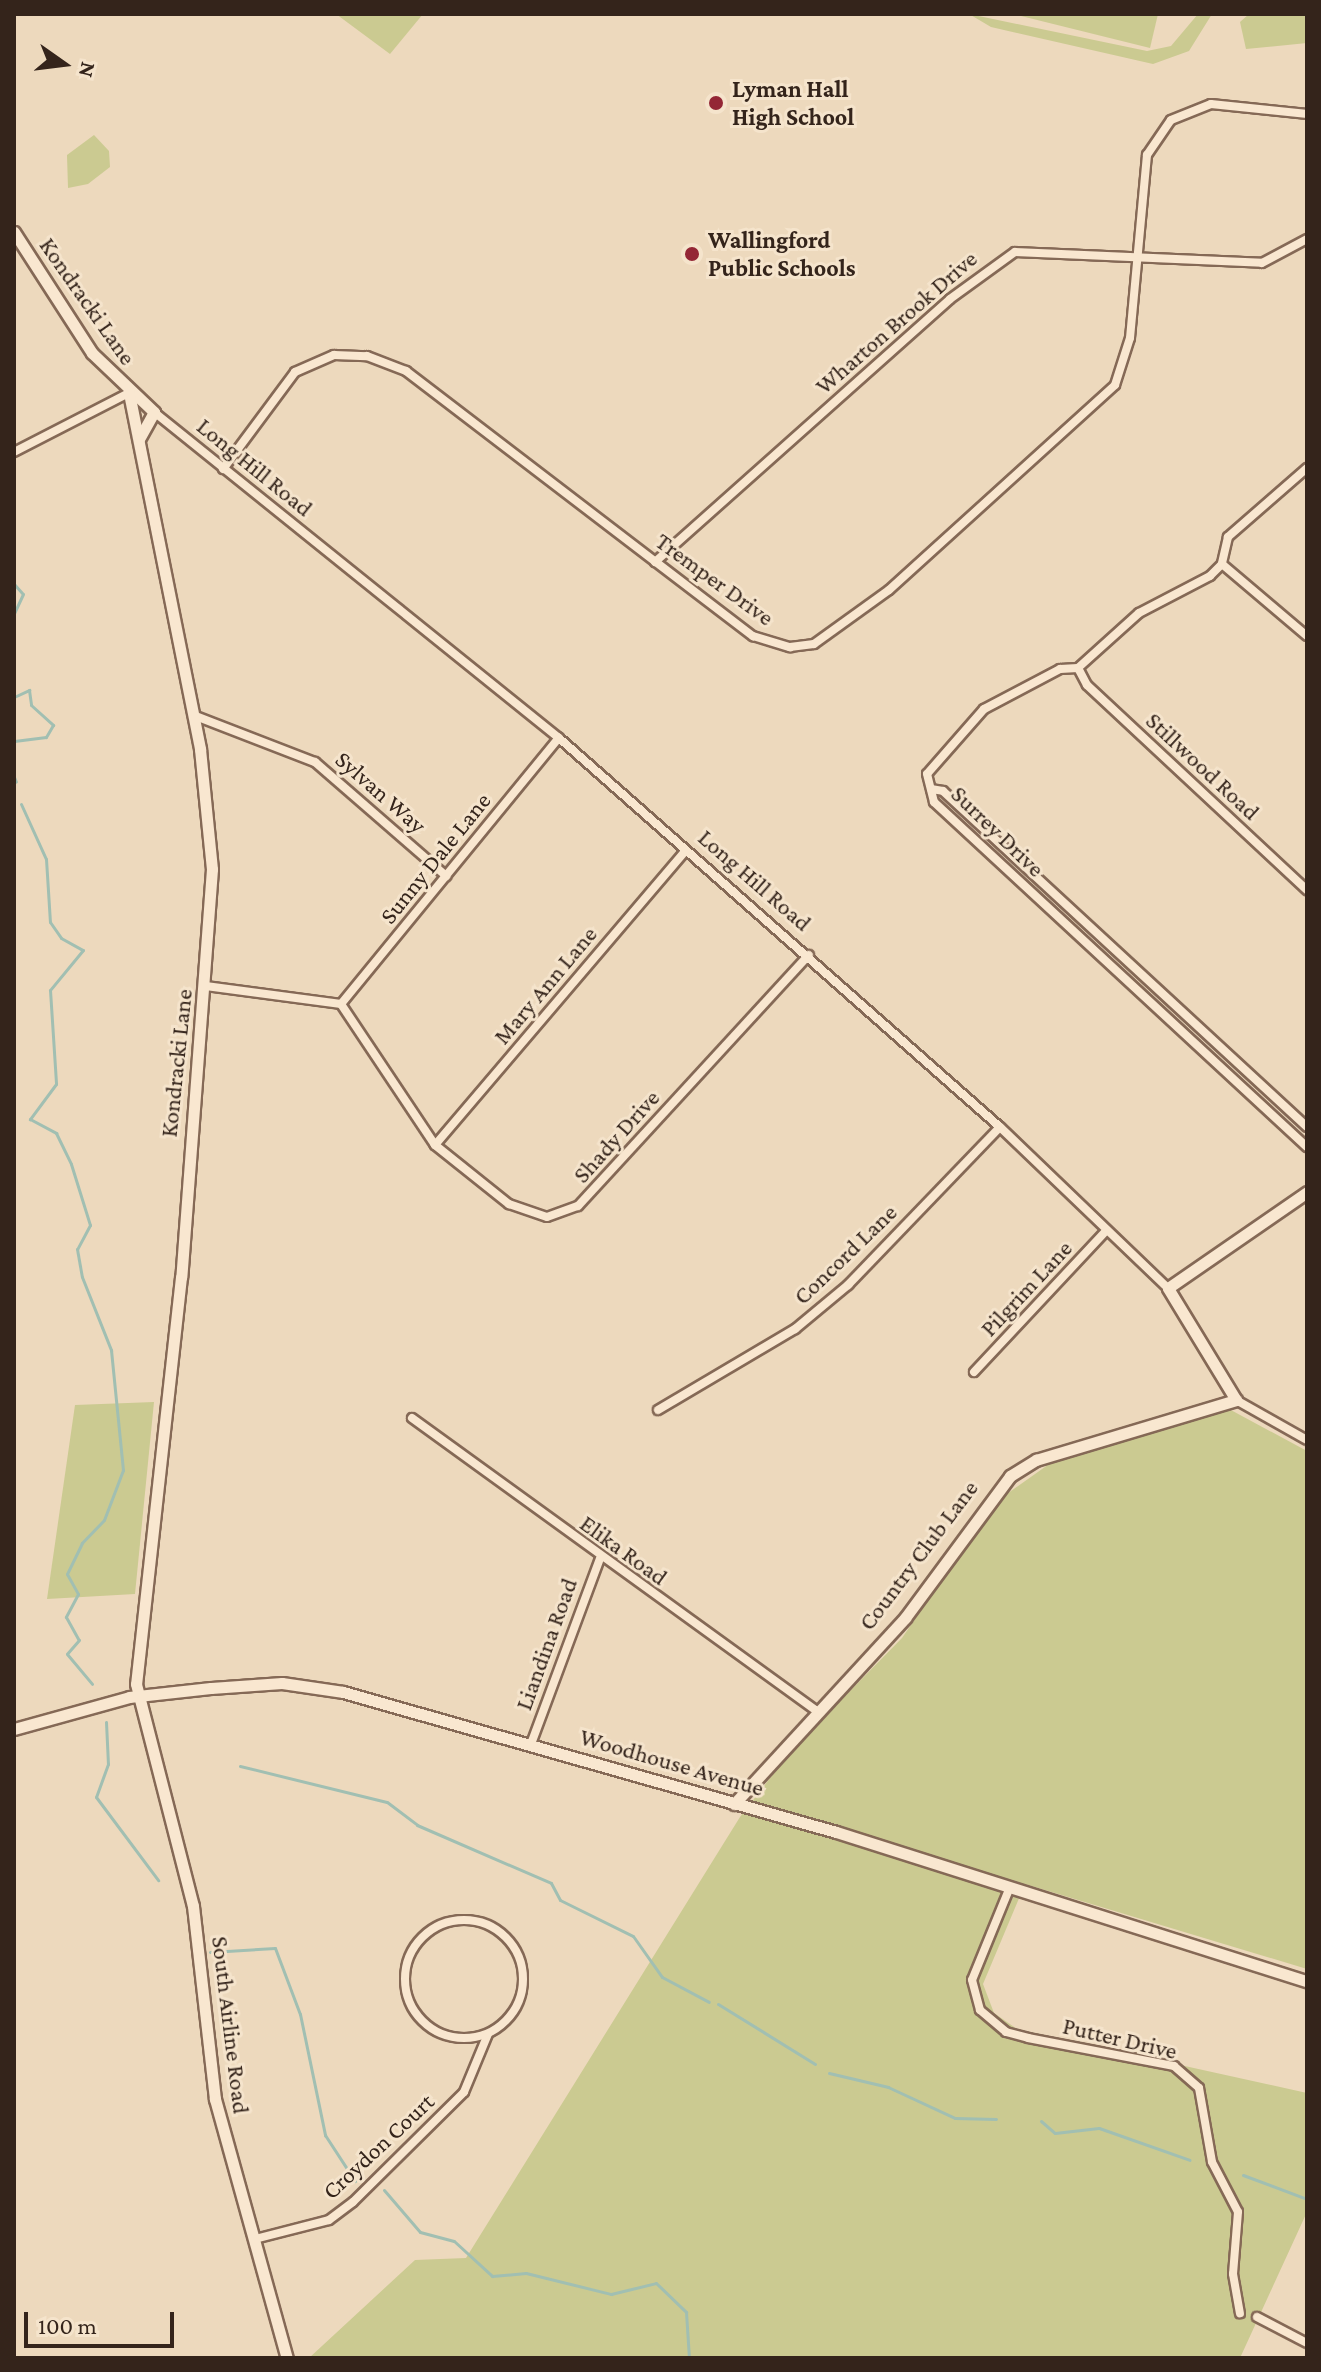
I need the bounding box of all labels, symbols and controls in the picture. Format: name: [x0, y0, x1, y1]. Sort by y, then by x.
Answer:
north arrow: [24, 24, 104, 104]
text: N: [74, 60, 102, 80]
place label: Lyman Hall High School: [732, 75, 854, 131]
marker: Lyman Hall High School: [707, 94, 725, 112]
place label: Wallingford Public Schools: [708, 226, 855, 282]
street label: Kondracki Lane: [34, 232, 142, 370]
street label: Wharton Brook Drive: [809, 244, 983, 400]
marker: Wallingford Public Schools: [683, 245, 701, 263]
street label: Long Hill Road: [191, 412, 319, 522]
street label: Tremper Drive: [650, 526, 780, 632]
street label: Stillwood Road: [1140, 706, 1266, 826]
street label: Sylvan Way: [330, 745, 432, 839]
street label: Surrey Drive: [945, 779, 1051, 883]
street label: Sunny Dale Lane: [373, 787, 497, 929]
street label: Long Hill Road: [692, 823, 818, 937]
street label: Mary Ann Lane: [487, 920, 603, 1050]
street label: Kondracki Lane: [154, 988, 198, 1138]
street label: Shady Drive: [567, 1083, 665, 1189]
street label: Concord Lane: [787, 1198, 903, 1310]
street label: Pilgrim Lane: [974, 1234, 1078, 1342]
street label: Country Club Lane: [852, 1474, 984, 1636]
street label: Elika Road: [575, 1509, 673, 1591]
street label: Liandina Road: [509, 1574, 583, 1714]
street label: Woodhouse Avenue: [577, 1722, 767, 1802]
street label: South Airline Road: [206, 1935, 256, 2115]
street label: Putter Drive: [1060, 2011, 1180, 2065]
street label: Croydon Court: [316, 2087, 440, 2205]
scale bar: [28, 2296, 178, 2346]
text: 100 m: [38, 2312, 97, 2339]

